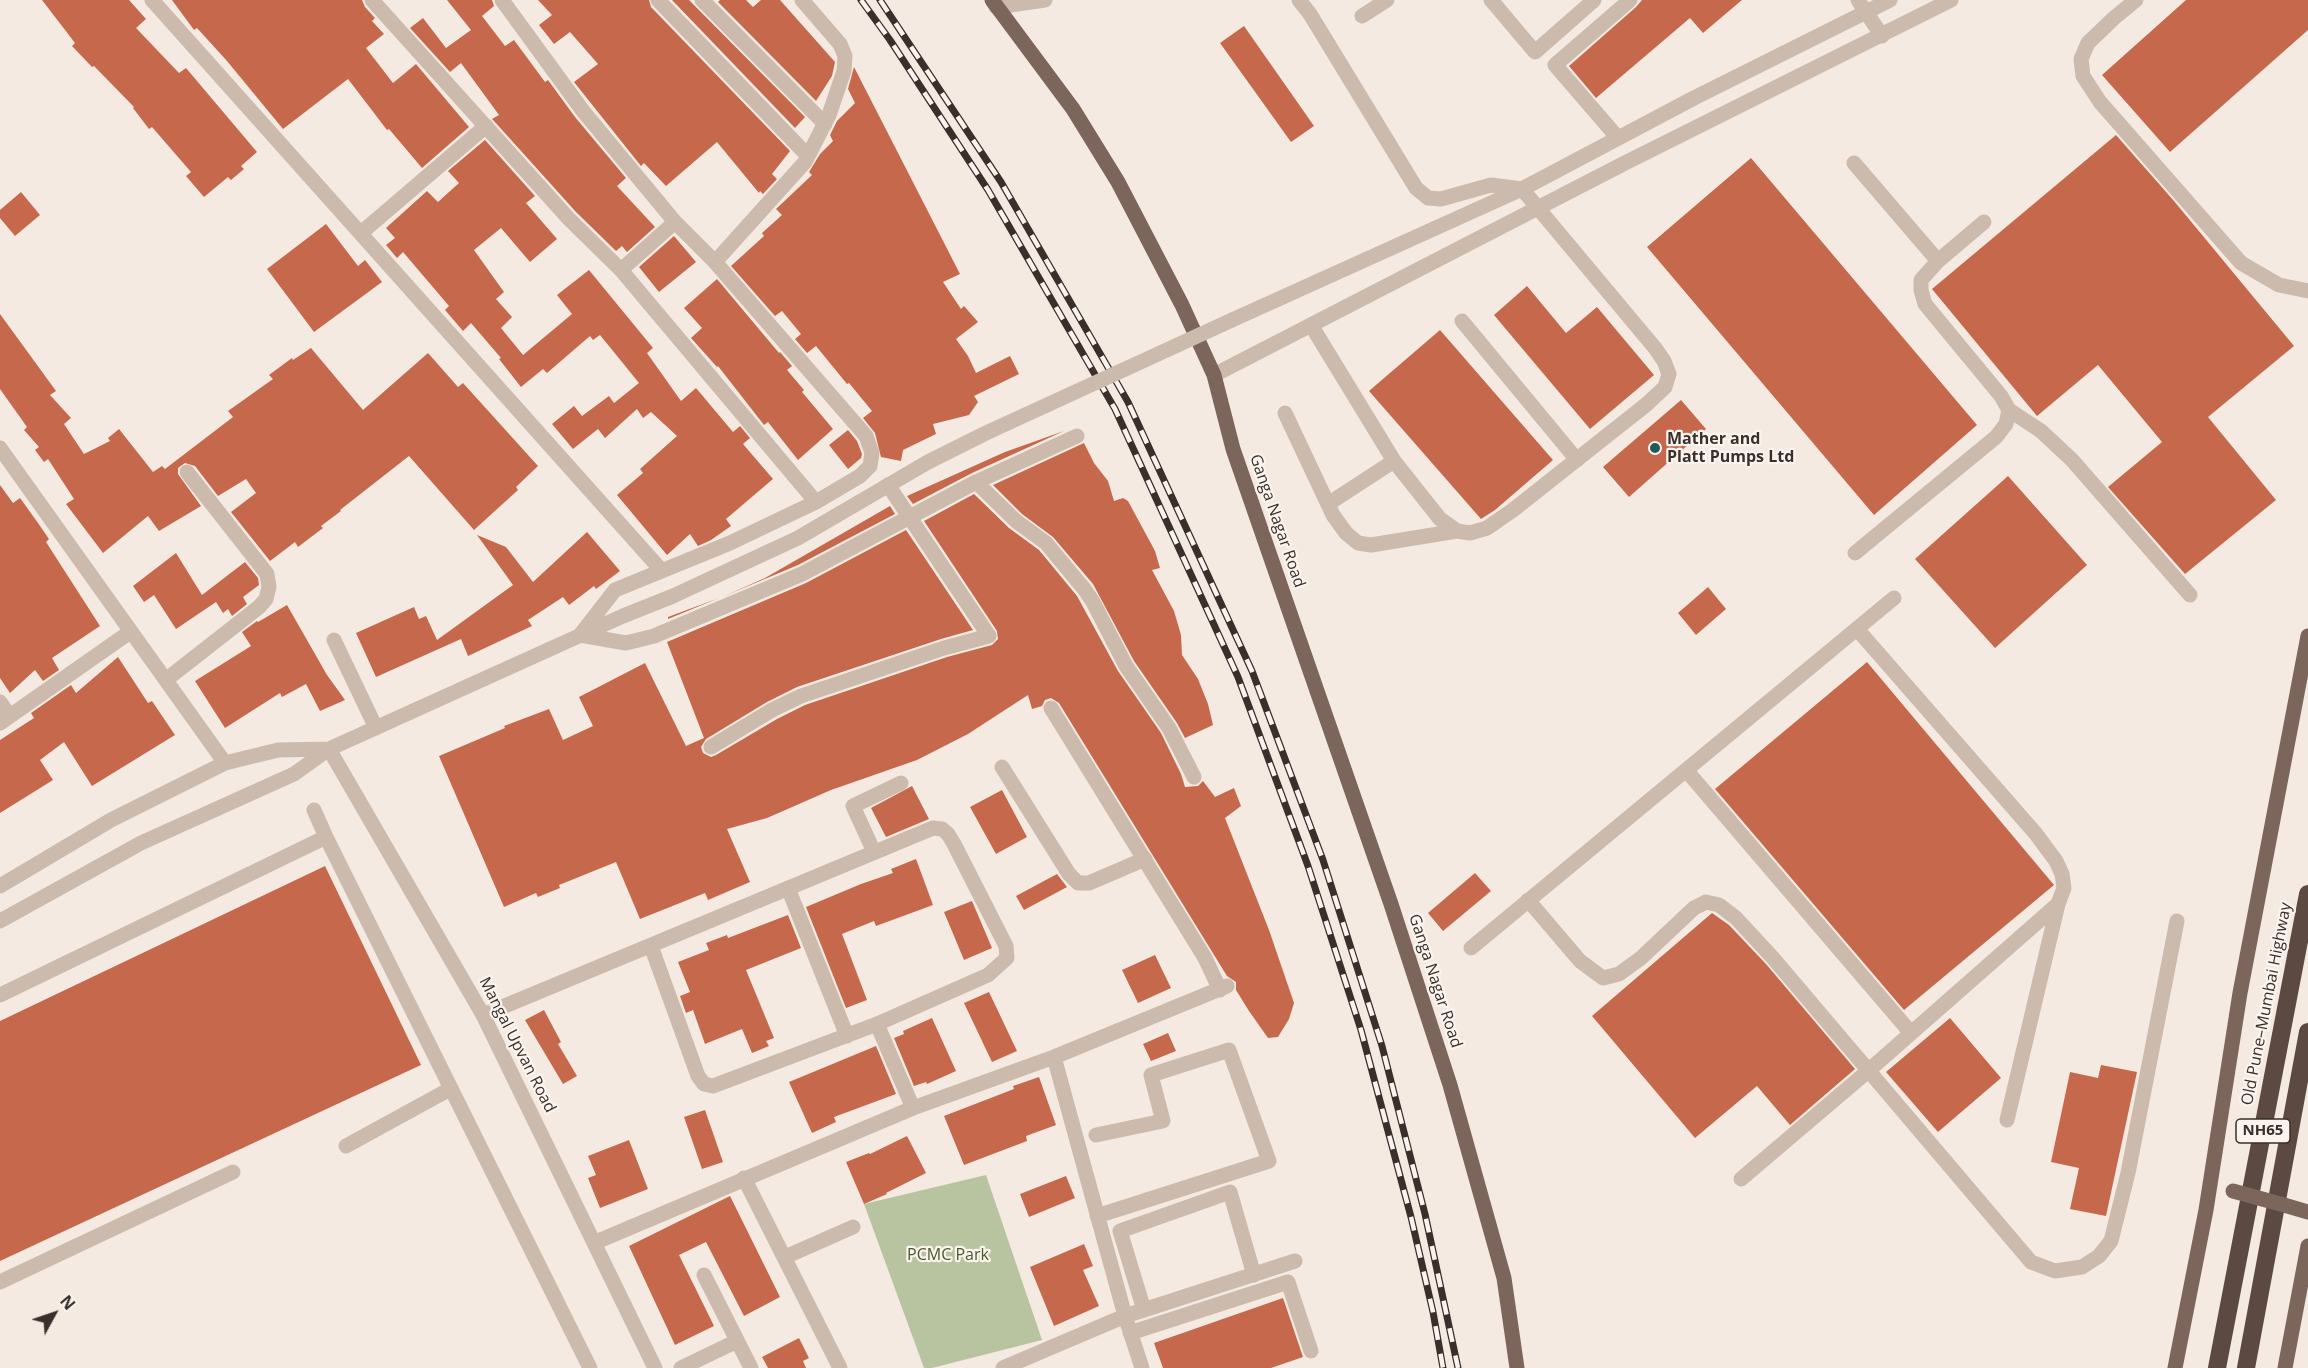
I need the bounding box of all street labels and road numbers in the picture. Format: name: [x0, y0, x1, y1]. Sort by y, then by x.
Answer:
street label: Ganga Nagar Road: [1245, 452, 1309, 590]
street label: Old Pune–Mumbai Highway: [2238, 901, 2296, 1107]
street label: Ganga Nagar Road: [1404, 912, 1466, 1050]
street label: Mangal Upvan Road: [475, 974, 559, 1116]
road number: NH65: [2236, 1119, 2290, 1143]

